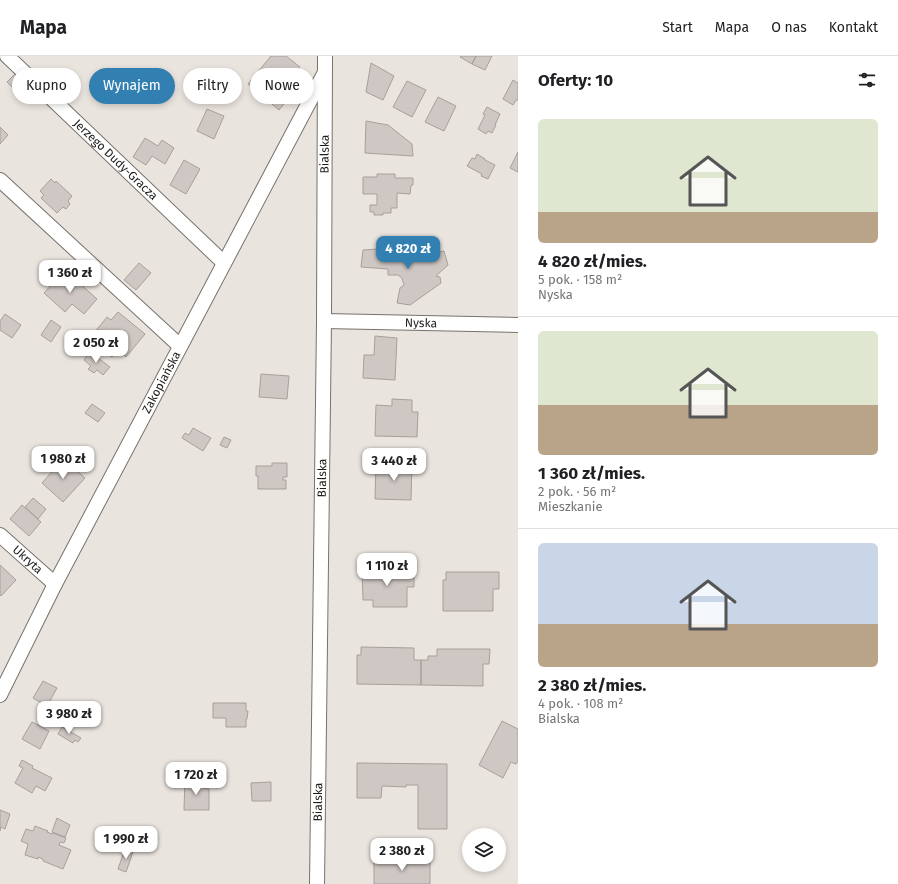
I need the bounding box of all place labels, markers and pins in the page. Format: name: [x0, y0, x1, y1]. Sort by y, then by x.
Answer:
pin: 4 820 zł: [367, 236, 449, 270]
pin: 1 360 zł: [29, 260, 111, 294]
pin: 2 050 zł: [55, 330, 137, 364]
pin: 1 980 zł: [22, 446, 104, 480]
pin: 3 440 zł: [353, 448, 435, 482]
pin: 1 110 zł: [346, 553, 428, 587]
pin: 3 980 zł: [28, 701, 110, 735]
pin: 1 720 zł: [155, 762, 237, 796]
pin: 1 990 zł: [85, 826, 167, 860]
pin: 2 380 zł: [361, 838, 443, 872]

